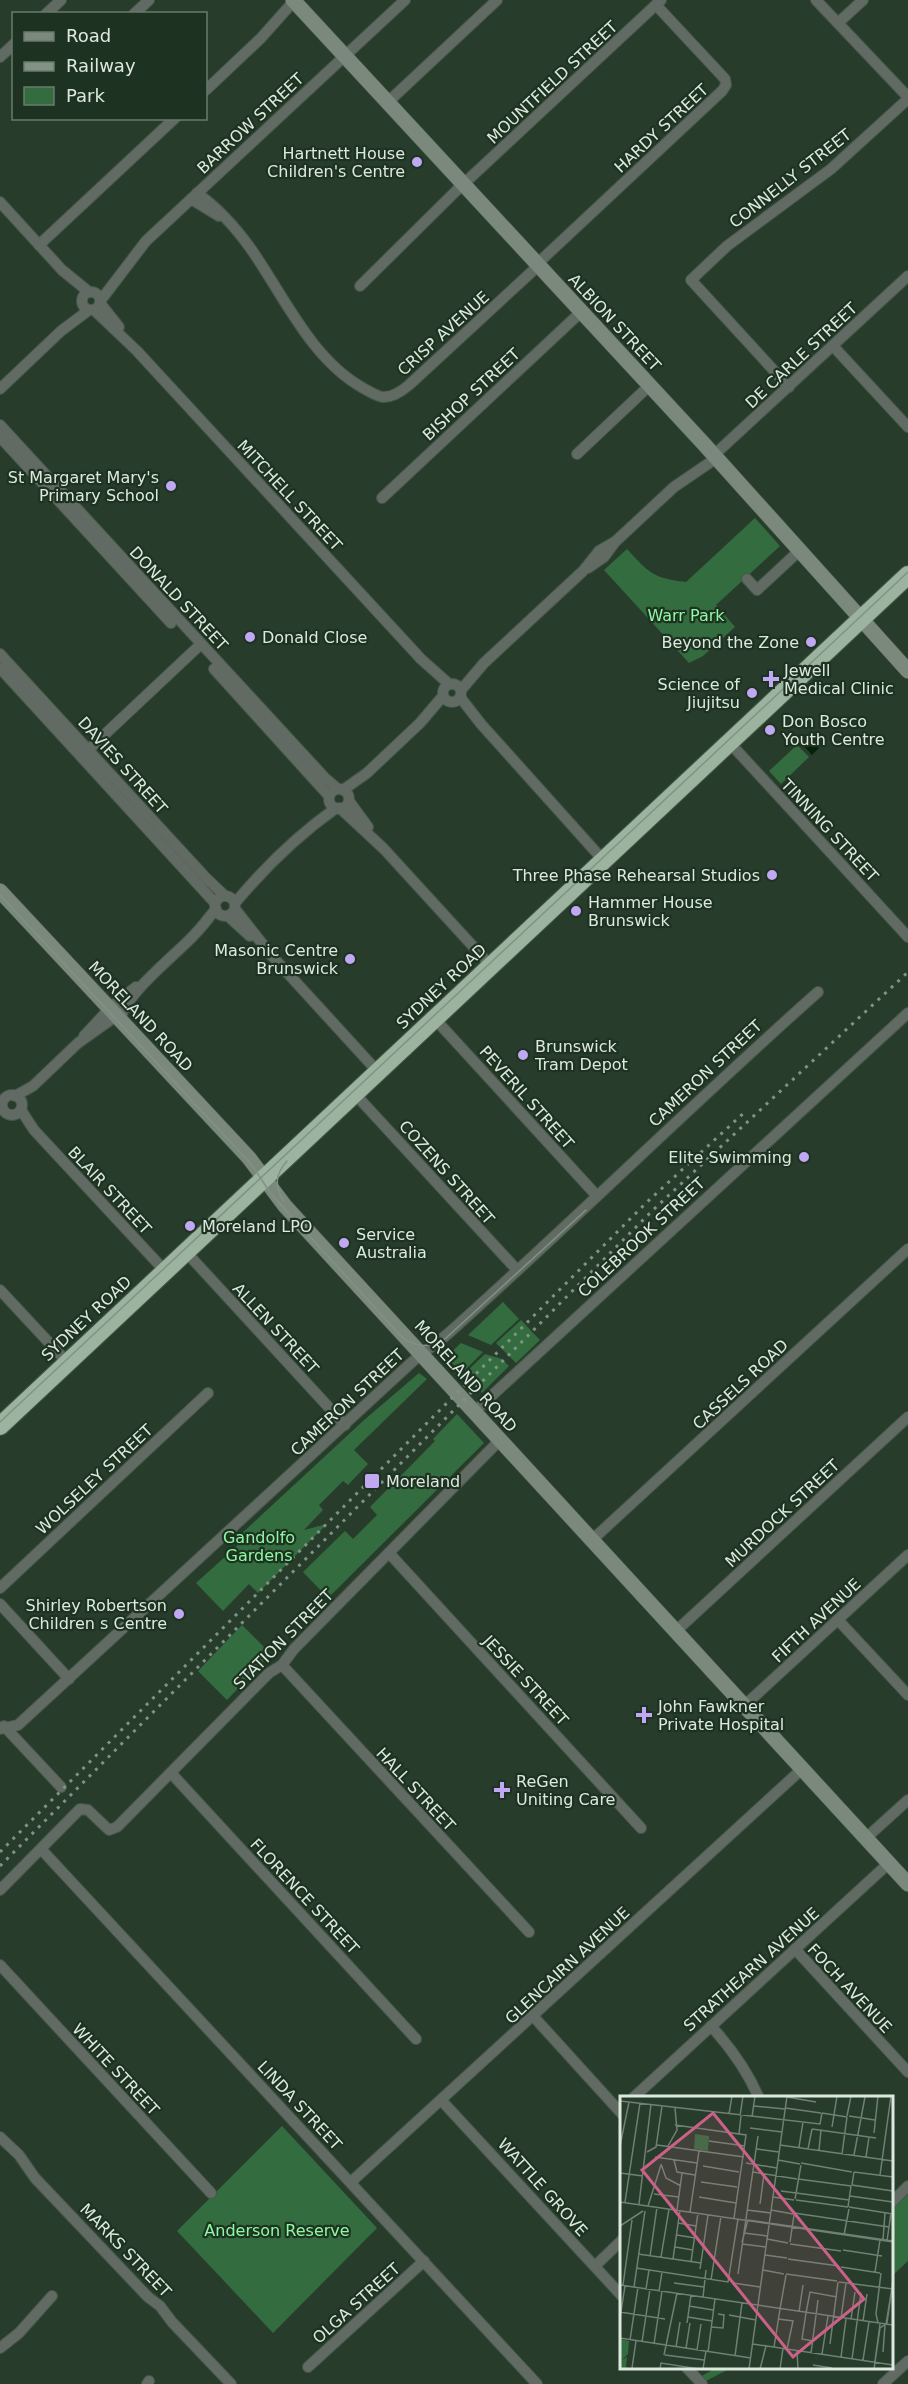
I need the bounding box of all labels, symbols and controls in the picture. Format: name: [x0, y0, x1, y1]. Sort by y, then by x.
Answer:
legend: [12, 12, 207, 120]
street label: MOUNTFIELD STREET: [483, 17, 622, 148]
text: Road: [66, 25, 111, 46]
text: Railway: [66, 55, 136, 76]
street label: BARROW STREET: [193, 69, 308, 178]
street label: HARDY STREET: [610, 80, 712, 177]
text: Park: [66, 85, 105, 106]
street label: CONNELLY STREET: [726, 125, 855, 232]
place label: Hartnett House Children's Centre: [267, 144, 405, 181]
marker: Hartnett House Children's Centre: [410, 155, 424, 169]
street label: ALBION STREET: [565, 270, 665, 375]
street label: CRISP AVENUE: [394, 287, 493, 379]
street label: DE CARLE STREET: [742, 299, 861, 412]
street label: BISHOP STREET: [419, 344, 524, 444]
street label: MITCHELL STREET: [233, 436, 346, 555]
place label: St Margaret Mary's Primary School: [8, 468, 159, 505]
marker: St Margaret Mary's Primary School: [164, 479, 178, 493]
street label: DONALD STREET: [126, 542, 232, 654]
park label: Warr Park: [647, 606, 725, 625]
place label: Donald Close: [262, 628, 367, 647]
marker: Donald Close: [243, 630, 257, 644]
place label: Beyond the Zone: [661, 633, 799, 652]
marker: Beyond the Zone: [804, 635, 818, 649]
place label: Jewell Medical Clinic: [783, 661, 894, 698]
marker: Jewell Medical Clinic: [762, 670, 780, 688]
place label: Science of Jiujitsu: [657, 675, 740, 712]
marker: Science of Jiujitsu: [745, 686, 759, 700]
place label: Don Bosco Youth Centre: [781, 712, 885, 749]
street label: DAVIES STREET: [74, 713, 171, 818]
marker: Don Bosco Youth Centre: [763, 723, 777, 737]
street label: TINNING STREET: [776, 774, 882, 886]
place label: Three Phase Rehearsal Studios: [512, 866, 760, 885]
marker: Three Phase Rehearsal Studios: [765, 868, 779, 882]
place label: Hammer House Brunswick: [588, 893, 713, 930]
marker: Hammer House Brunswick: [569, 904, 583, 918]
street label: SYDNEY ROAD: [392, 940, 490, 1033]
place label: Masonic Centre Brunswick: [214, 941, 339, 978]
marker: Masonic Centre Brunswick: [343, 952, 357, 966]
street label: MORELAND ROAD: [85, 957, 197, 1075]
street label: CAMERON STREET: [645, 1016, 766, 1131]
place label: Brunswick Tram Depot: [534, 1037, 628, 1074]
street label: PEVERIL STREET: [476, 1042, 578, 1153]
marker: Brunswick Tram Depot: [516, 1048, 530, 1062]
street label: COZENS STREET: [395, 1117, 498, 1228]
street label: BLAIR STREET: [64, 1142, 155, 1238]
place label: Elite Swimming: [668, 1148, 792, 1167]
marker: Elite Swimming: [797, 1150, 811, 1164]
street label: COLEBROOK STREET: [574, 1173, 709, 1301]
place label: Moreland LPO: [202, 1217, 312, 1236]
marker: Moreland LPO: [183, 1219, 197, 1233]
place label: Service Australia: [356, 1225, 427, 1262]
marker: Service Australia: [337, 1236, 351, 1250]
street label: SYDNEY ROAD: [37, 1272, 135, 1365]
street label: ALLEN STREET: [229, 1279, 323, 1378]
street label: MORELAND ROAD: [410, 1317, 521, 1436]
street label: CASSELS ROAD: [689, 1335, 792, 1433]
street label: CAMERON STREET: [287, 1345, 408, 1460]
street label: WOLSELEY STREET: [32, 1420, 157, 1538]
street label: MURDOCK STREET: [721, 1455, 844, 1571]
marker: Moreland: [363, 1472, 381, 1490]
place label: Moreland: [386, 1472, 460, 1491]
park label: Gandolfo Gardens: [223, 1528, 295, 1565]
street label: FIFTH AVENUE: [768, 1574, 865, 1666]
street label: STATION STREET: [229, 1585, 337, 1693]
place label: Shirley Robertson Children s Centre: [26, 1596, 167, 1633]
marker: Shirley Robertson Children s Centre: [172, 1607, 186, 1621]
street label: JESSIE STREET: [478, 1631, 572, 1729]
place label: John Fawkner Private Hospital: [657, 1697, 784, 1734]
marker: John Fawkner Private Hospital: [635, 1706, 653, 1724]
street label: HALL STREET: [372, 1744, 459, 1835]
place label: ReGen Uniting Care: [516, 1772, 615, 1809]
marker: ReGen Uniting Care: [493, 1781, 511, 1799]
street label: FLORENCE STREET: [246, 1835, 363, 1958]
street label: GLENCAIRN AVENUE: [501, 1903, 633, 2028]
street label: STRATHEARN AVENUE: [680, 1903, 823, 2035]
street label: FOCH AVENUE: [804, 1940, 896, 2037]
street label: WHITE STREET: [68, 2020, 163, 2119]
street label: LINDA STREET: [254, 2057, 346, 2154]
inset map: [620, 2096, 893, 2369]
street label: WATTLE GROVE: [494, 2135, 591, 2240]
street label: MARKS STREET: [76, 2200, 175, 2301]
park label: Anderson Reserve: [204, 2221, 350, 2240]
street label: OLGA STREET: [309, 2259, 404, 2348]

